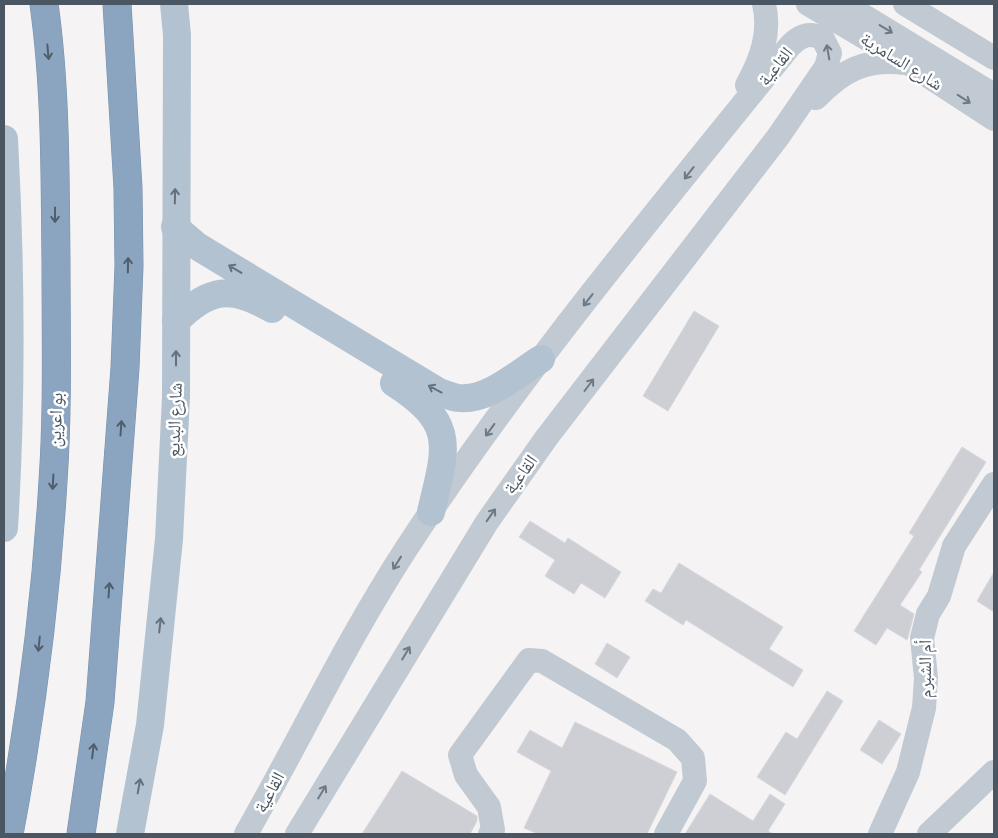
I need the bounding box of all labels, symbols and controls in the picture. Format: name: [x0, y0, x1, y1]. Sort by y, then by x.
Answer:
one-way arrow: [878, 24, 892, 34]
street label: شارع السامرية: [856, 25, 948, 97]
street label: القاعية: [751, 41, 799, 91]
one-way arrow: [44, 44, 53, 60]
one-way arrow: [822, 44, 832, 60]
one-way arrow: [956, 95, 970, 105]
one-way arrow: [683, 166, 694, 179]
one-way arrow: [171, 188, 180, 204]
one-way arrow: [50, 206, 60, 222]
one-way arrow: [124, 258, 133, 274]
one-way arrow: [229, 264, 243, 274]
one-way arrow: [582, 293, 593, 306]
one-way arrow: [171, 351, 181, 367]
one-way arrow: [583, 379, 594, 392]
street label: شارع البديع: [159, 382, 189, 458]
one-way arrow: [427, 384, 442, 394]
street label: بو اعرين: [41, 392, 69, 448]
one-way arrow: [116, 420, 125, 436]
one-way arrow: [485, 423, 495, 437]
street label: القاعية: [496, 449, 544, 499]
one-way arrow: [49, 474, 58, 490]
one-way arrow: [486, 508, 496, 522]
one-way arrow: [392, 556, 403, 570]
one-way arrow: [104, 582, 113, 598]
one-way arrow: [155, 618, 165, 634]
one-way arrow: [34, 636, 44, 652]
street label: أم الشبرم: [911, 640, 938, 698]
one-way arrow: [401, 647, 411, 661]
one-way arrow: [88, 744, 98, 760]
street label: القاعية: [247, 767, 291, 817]
one-way arrow: [134, 779, 144, 795]
one-way arrow: [318, 786, 328, 800]

